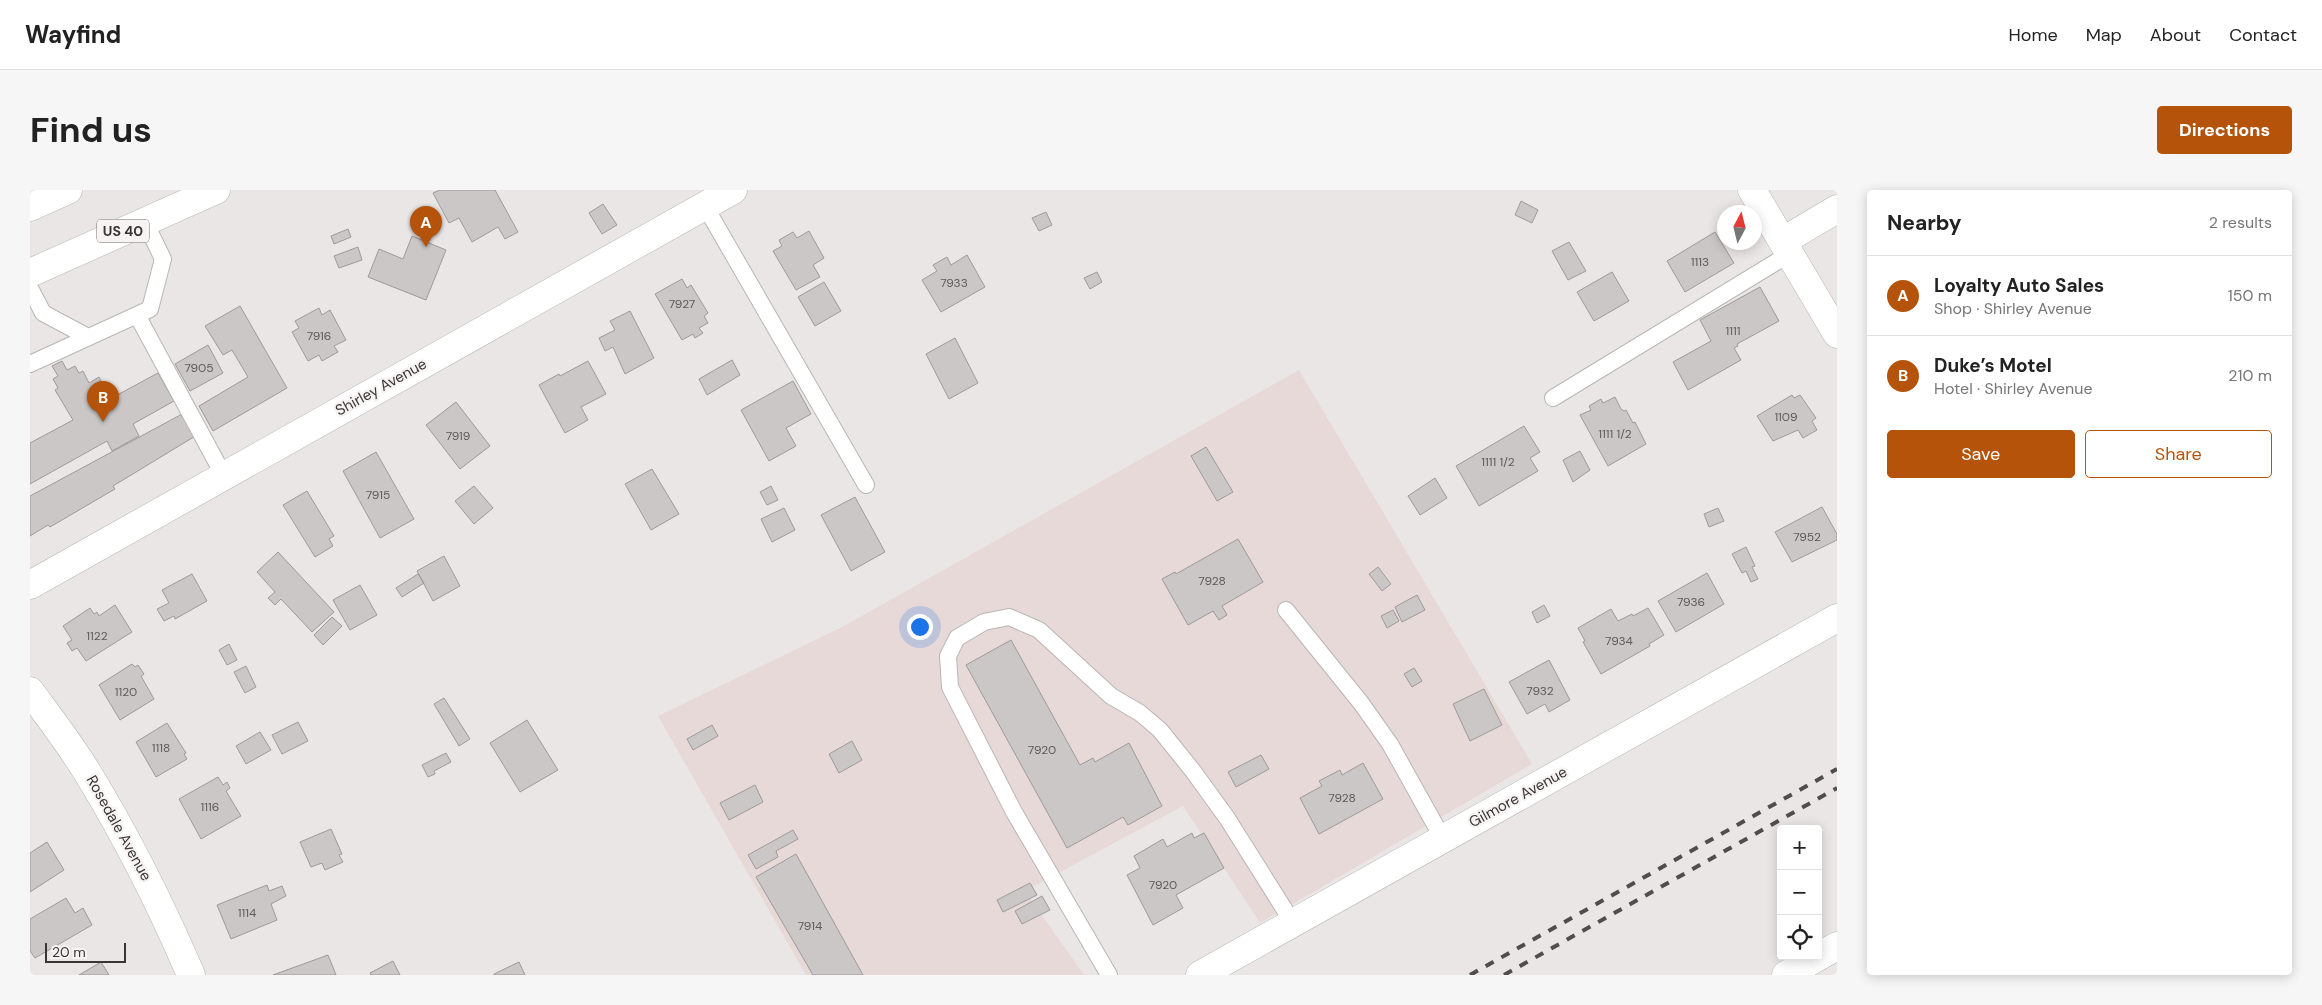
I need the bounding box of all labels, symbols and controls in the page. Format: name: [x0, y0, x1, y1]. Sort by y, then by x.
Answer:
text: Wayfind: [25, 19, 121, 50]
text: Home: [2008, 23, 2058, 47]
text: Map: [2086, 23, 2122, 47]
text: About: [2150, 23, 2201, 47]
text: Contact: [2229, 23, 2297, 47]
button: Directions: [2157, 106, 2292, 154]
text: Find us: [30, 107, 152, 153]
north arrow: [1717, 205, 1762, 250]
pin: A: [410, 206, 442, 247]
text: Nearby: [1887, 209, 1961, 237]
text: 2 results: [2209, 212, 2272, 233]
road number: US 40: [97, 219, 149, 242]
house number: 1113: [1691, 254, 1709, 270]
text: Loyalty Auto Sales: [1934, 273, 2104, 298]
house number: 7933: [940, 275, 968, 291]
text: A: [1897, 285, 1909, 306]
text: 150 m: [2228, 285, 2272, 306]
house number: 7927: [669, 296, 695, 312]
text: Shop · Shirley Avenue: [1934, 298, 2092, 319]
house number: 1111: [1726, 323, 1740, 339]
house number: 7916: [307, 328, 331, 344]
text: Duke’s Motel: [1934, 353, 2052, 378]
street label: Shirley Avenue: [332, 354, 430, 420]
house number: 7905: [184, 360, 214, 376]
text: B: [1898, 365, 1908, 386]
text: 210 m: [2228, 365, 2272, 386]
text: Hotel · Shirley Avenue: [1934, 378, 2093, 399]
pin: B: [87, 381, 119, 422]
house number: 1109: [1774, 409, 1798, 425]
house number: 1111 1/2: [1598, 426, 1632, 442]
house number: 7919: [446, 428, 470, 444]
button: Save: [1887, 430, 2075, 478]
button: Share: [2085, 430, 2272, 478]
house number: 1111 1/2: [1481, 454, 1515, 470]
house number: 7915: [366, 487, 390, 503]
house number: 7952: [1793, 529, 1821, 545]
house number: 7928: [1198, 573, 1226, 589]
house number: 7936: [1677, 594, 1705, 610]
your location: [907, 614, 933, 640]
house number: 1122: [86, 628, 108, 644]
house number: 7934: [1605, 633, 1633, 649]
house number: 7932: [1526, 683, 1554, 699]
house number: 1120: [115, 684, 137, 700]
house number: 1118: [152, 740, 170, 756]
house number: 7920: [1028, 742, 1056, 758]
street label: Gilmore Avenue: [1465, 762, 1571, 832]
street label: Rosedale Avenue: [82, 772, 156, 884]
house number: 7928: [1328, 790, 1356, 806]
house number: 1116: [201, 799, 219, 815]
map controls: [1777, 825, 1822, 960]
button: +: [1777, 825, 1822, 870]
button: −: [1777, 870, 1822, 915]
house number: 7920: [1149, 877, 1177, 893]
house number: 1114: [238, 905, 256, 921]
button: locate: [1777, 915, 1822, 960]
house number: 7914: [798, 918, 822, 934]
scale bar: [45, 940, 126, 963]
text: 20 m: [52, 943, 86, 961]

